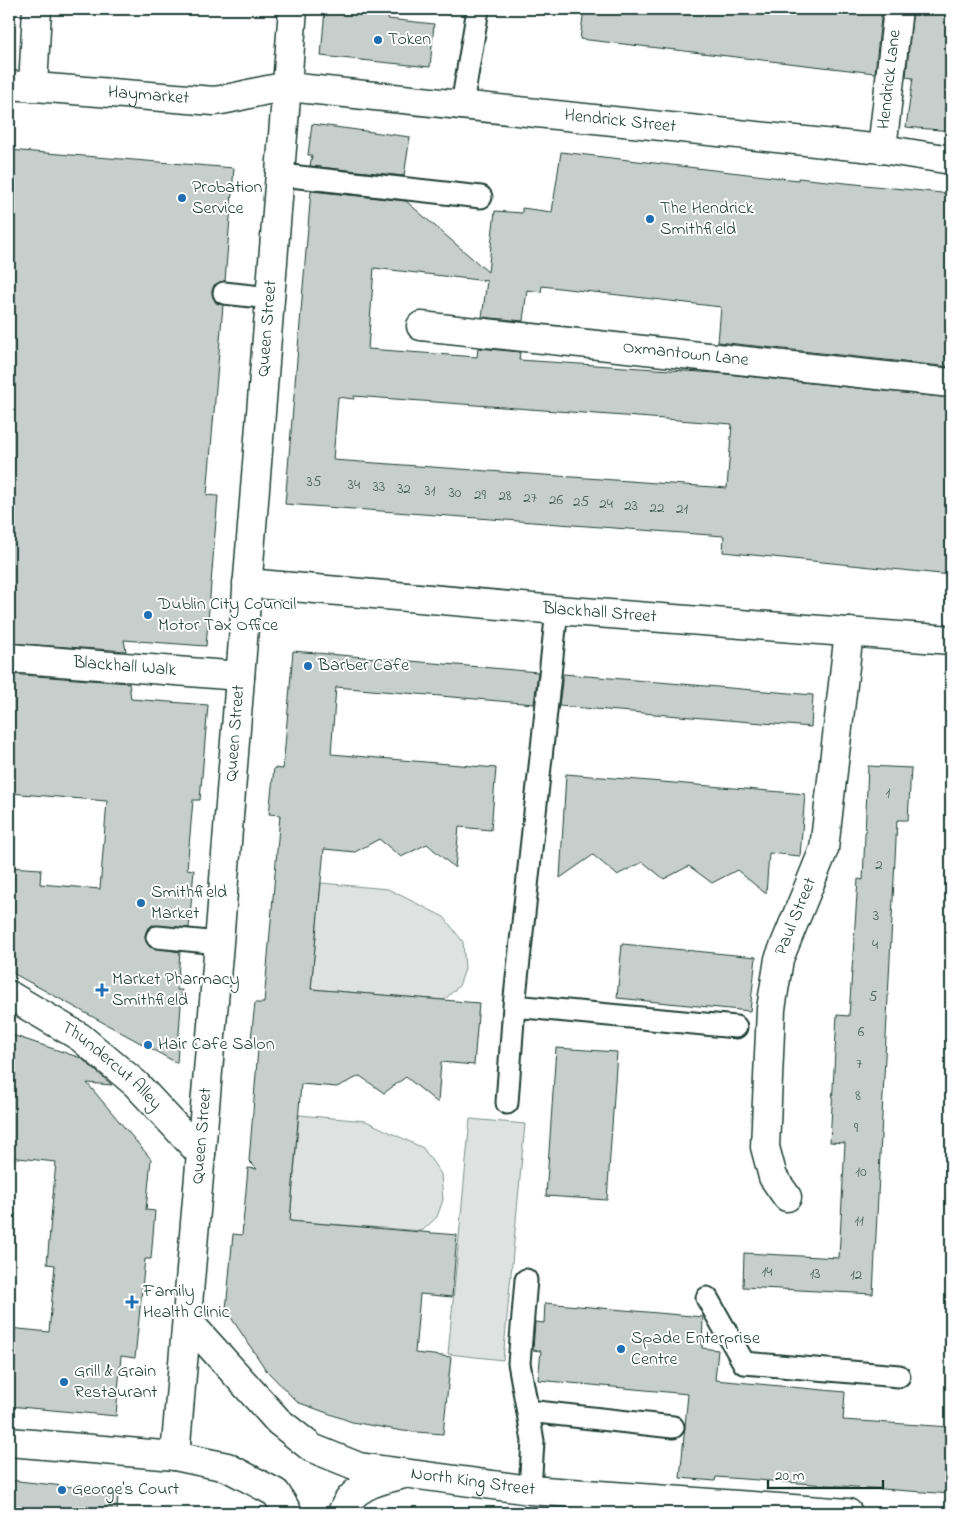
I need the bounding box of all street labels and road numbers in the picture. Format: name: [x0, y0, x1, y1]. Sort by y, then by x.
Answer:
street label: Hendrick Lane: [871, 27, 909, 131]
street label: Haymarket: [107, 80, 190, 112]
street label: Hendrick Street: [563, 103, 677, 140]
street label: Queen Street: [251, 279, 284, 378]
street label: Oxmantown Lane: [621, 335, 751, 374]
street label: Blackhall Street: [541, 596, 658, 631]
street label: Blackhall Walk: [71, 650, 177, 684]
street label: Queen Street: [219, 684, 252, 782]
street label: Paul Street: [769, 874, 824, 960]
street label: Thundercut Alley: [56, 1015, 168, 1117]
street label: Queen Street: [185, 1086, 220, 1185]
street label: North King Street: [409, 1461, 536, 1503]

